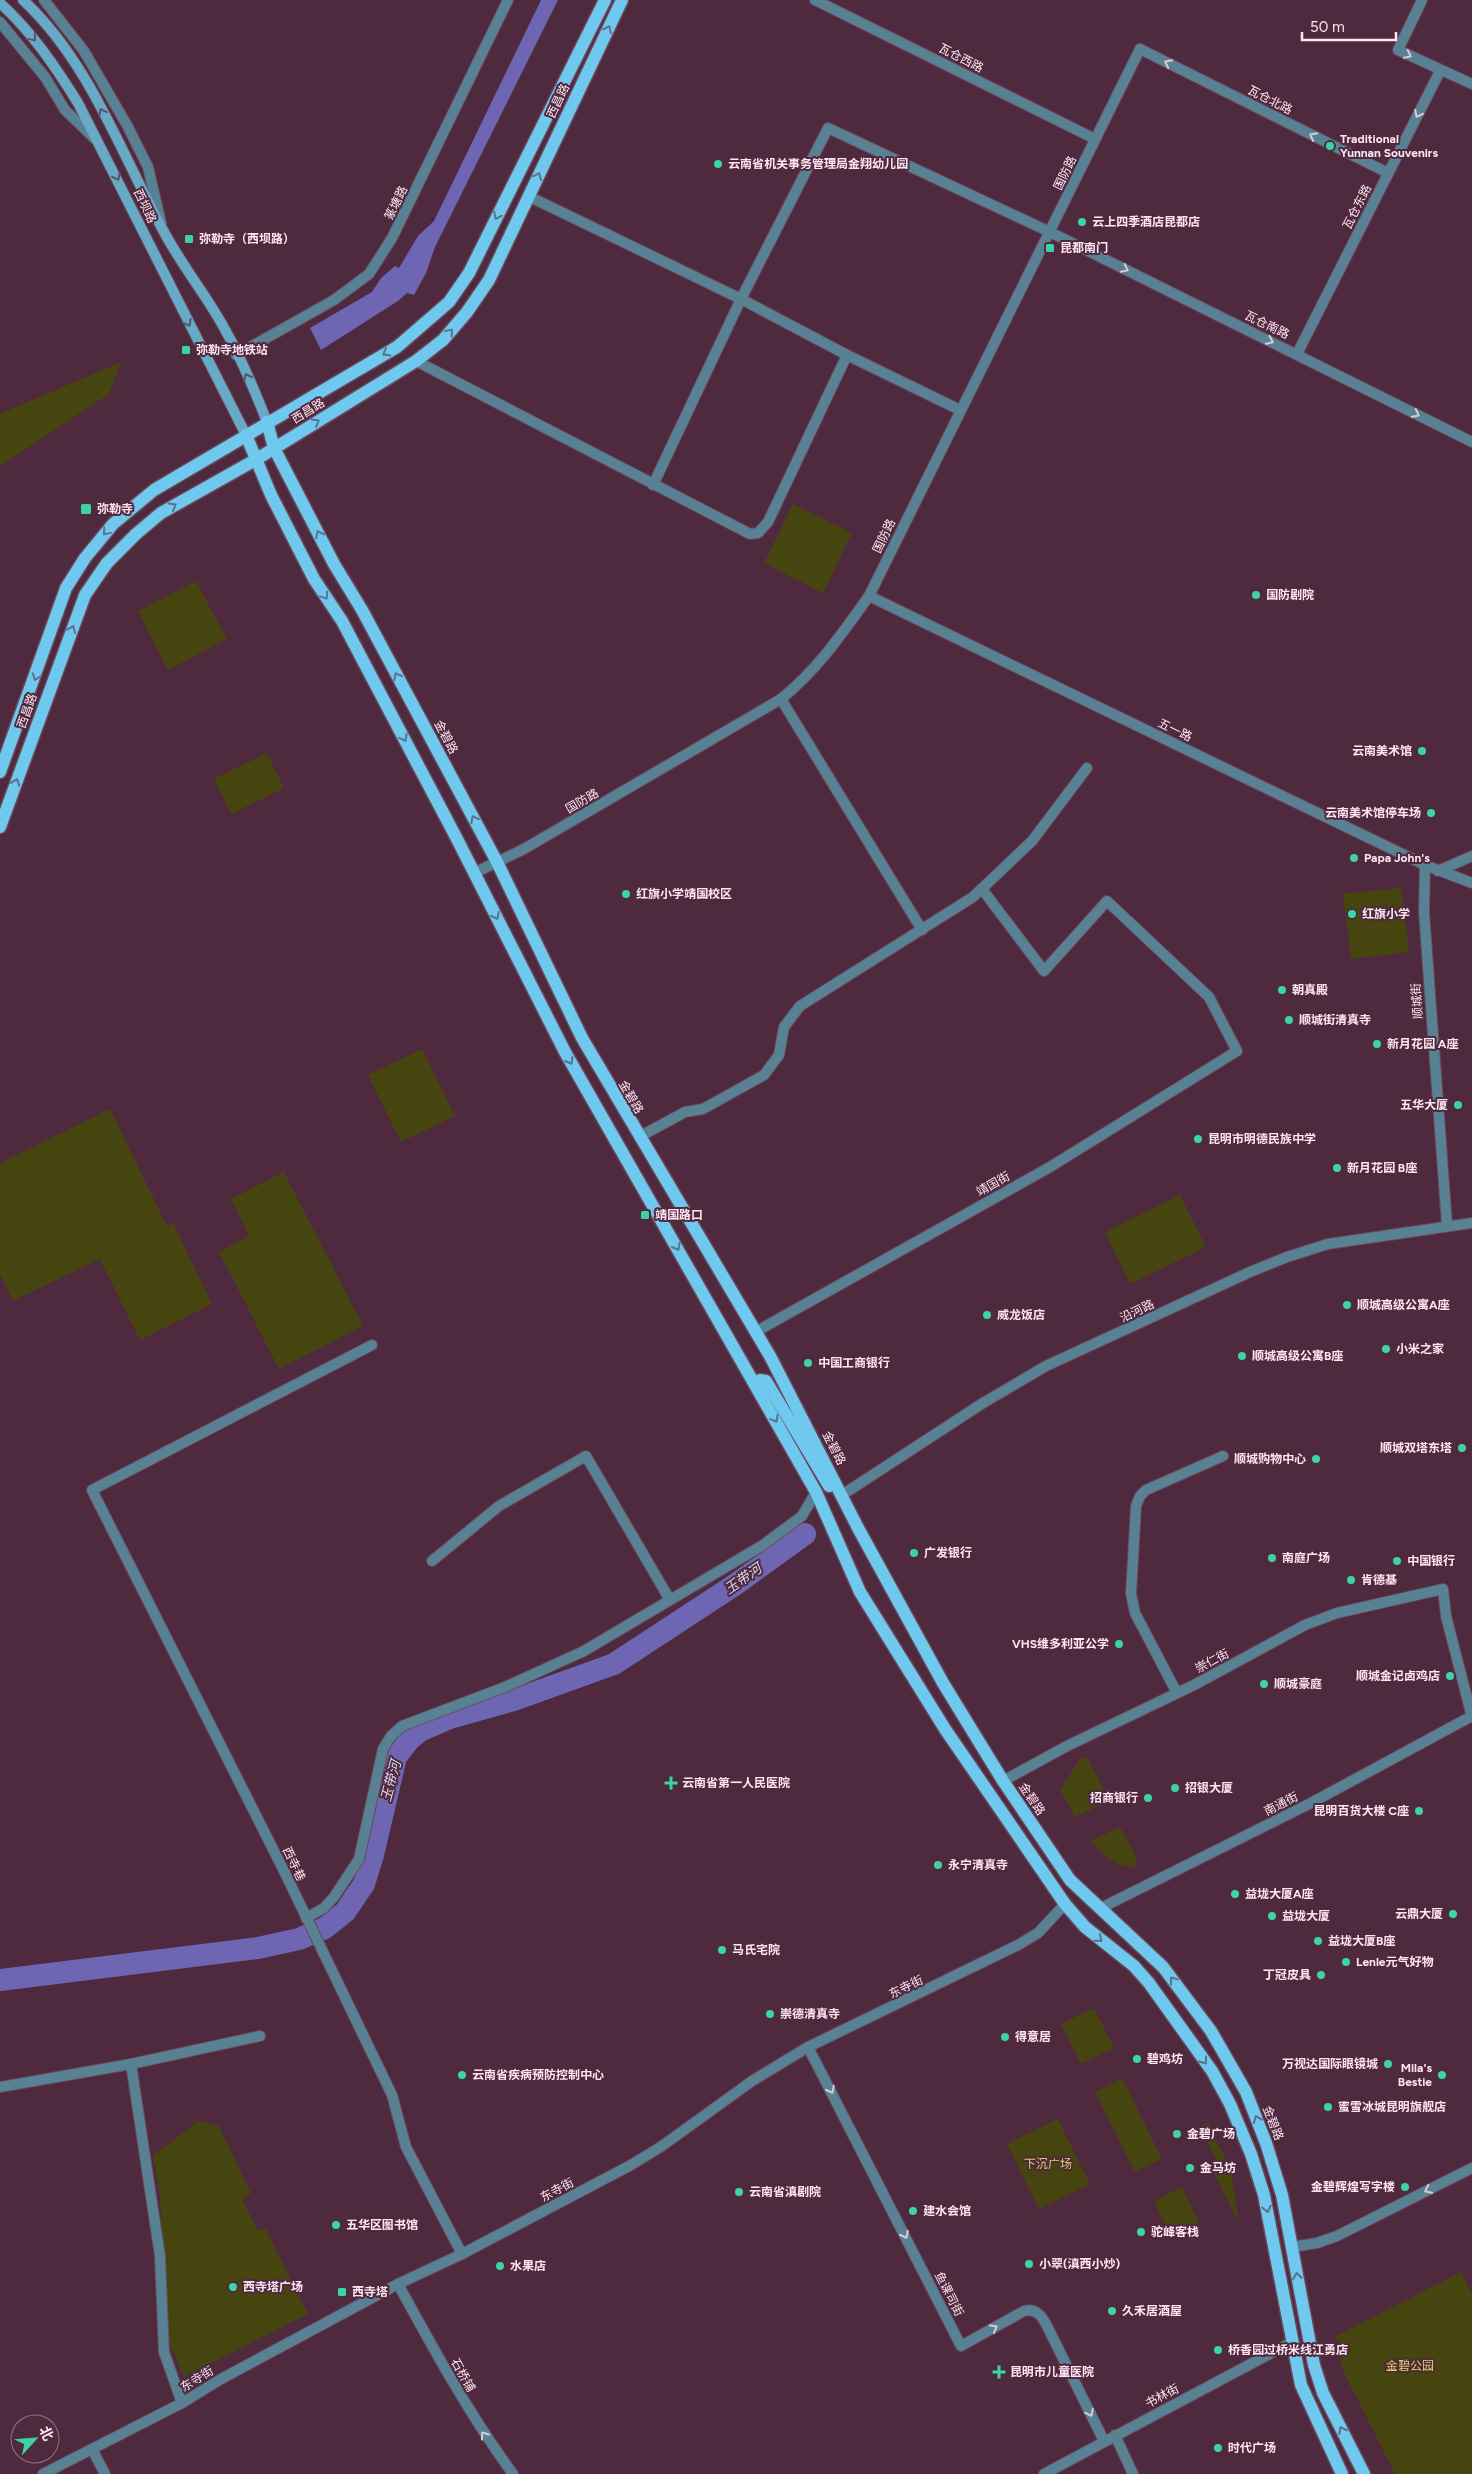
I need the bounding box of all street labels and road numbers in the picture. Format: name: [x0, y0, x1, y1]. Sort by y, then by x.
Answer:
street label: 瓦仓西路: [936, 41, 986, 75]
street label: 西昌路: [544, 82, 572, 120]
street label: 瓦仓北路: [1245, 83, 1295, 117]
street label: 国防路: [1051, 154, 1079, 192]
street label: 瓦仓东路: [1340, 182, 1374, 232]
street label: 篆塘路: [382, 184, 410, 222]
street label: 西坝路: [131, 187, 159, 225]
street label: 瓦仓南路: [1242, 308, 1292, 342]
street label: 西昌路: [289, 396, 327, 426]
street label: 国防路: [870, 517, 898, 555]
street label: 西昌路: [14, 692, 40, 730]
street label: 五一路: [1156, 716, 1194, 744]
street label: 金碧路: [431, 718, 461, 756]
street label: 国防路: [563, 786, 601, 816]
street label: 顺城街: [1409, 983, 1425, 1019]
street label: 金碧路: [616, 1078, 646, 1116]
street label: 靖国街: [974, 1169, 1012, 1199]
street label: 沿河路: [1118, 1297, 1156, 1325]
street label: 金碧路: [820, 1429, 848, 1467]
street label: 崇仁街: [1193, 1646, 1231, 1676]
street label: 金碧路: [1016, 1780, 1048, 1818]
street label: 南通街: [1262, 1790, 1300, 1818]
street label: 西寺巷: [280, 1845, 308, 1883]
street label: 东寺街: [887, 1973, 925, 2001]
street label: 金碧路: [1260, 2104, 1286, 2142]
street label: 东寺街: [538, 2175, 576, 2205]
street label: 鱼课司街: [932, 2269, 966, 2319]
street label: 石桥铺: [448, 2356, 478, 2394]
street label: 东寺街: [178, 2364, 216, 2394]
street label: 书林街: [1143, 2381, 1181, 2411]

